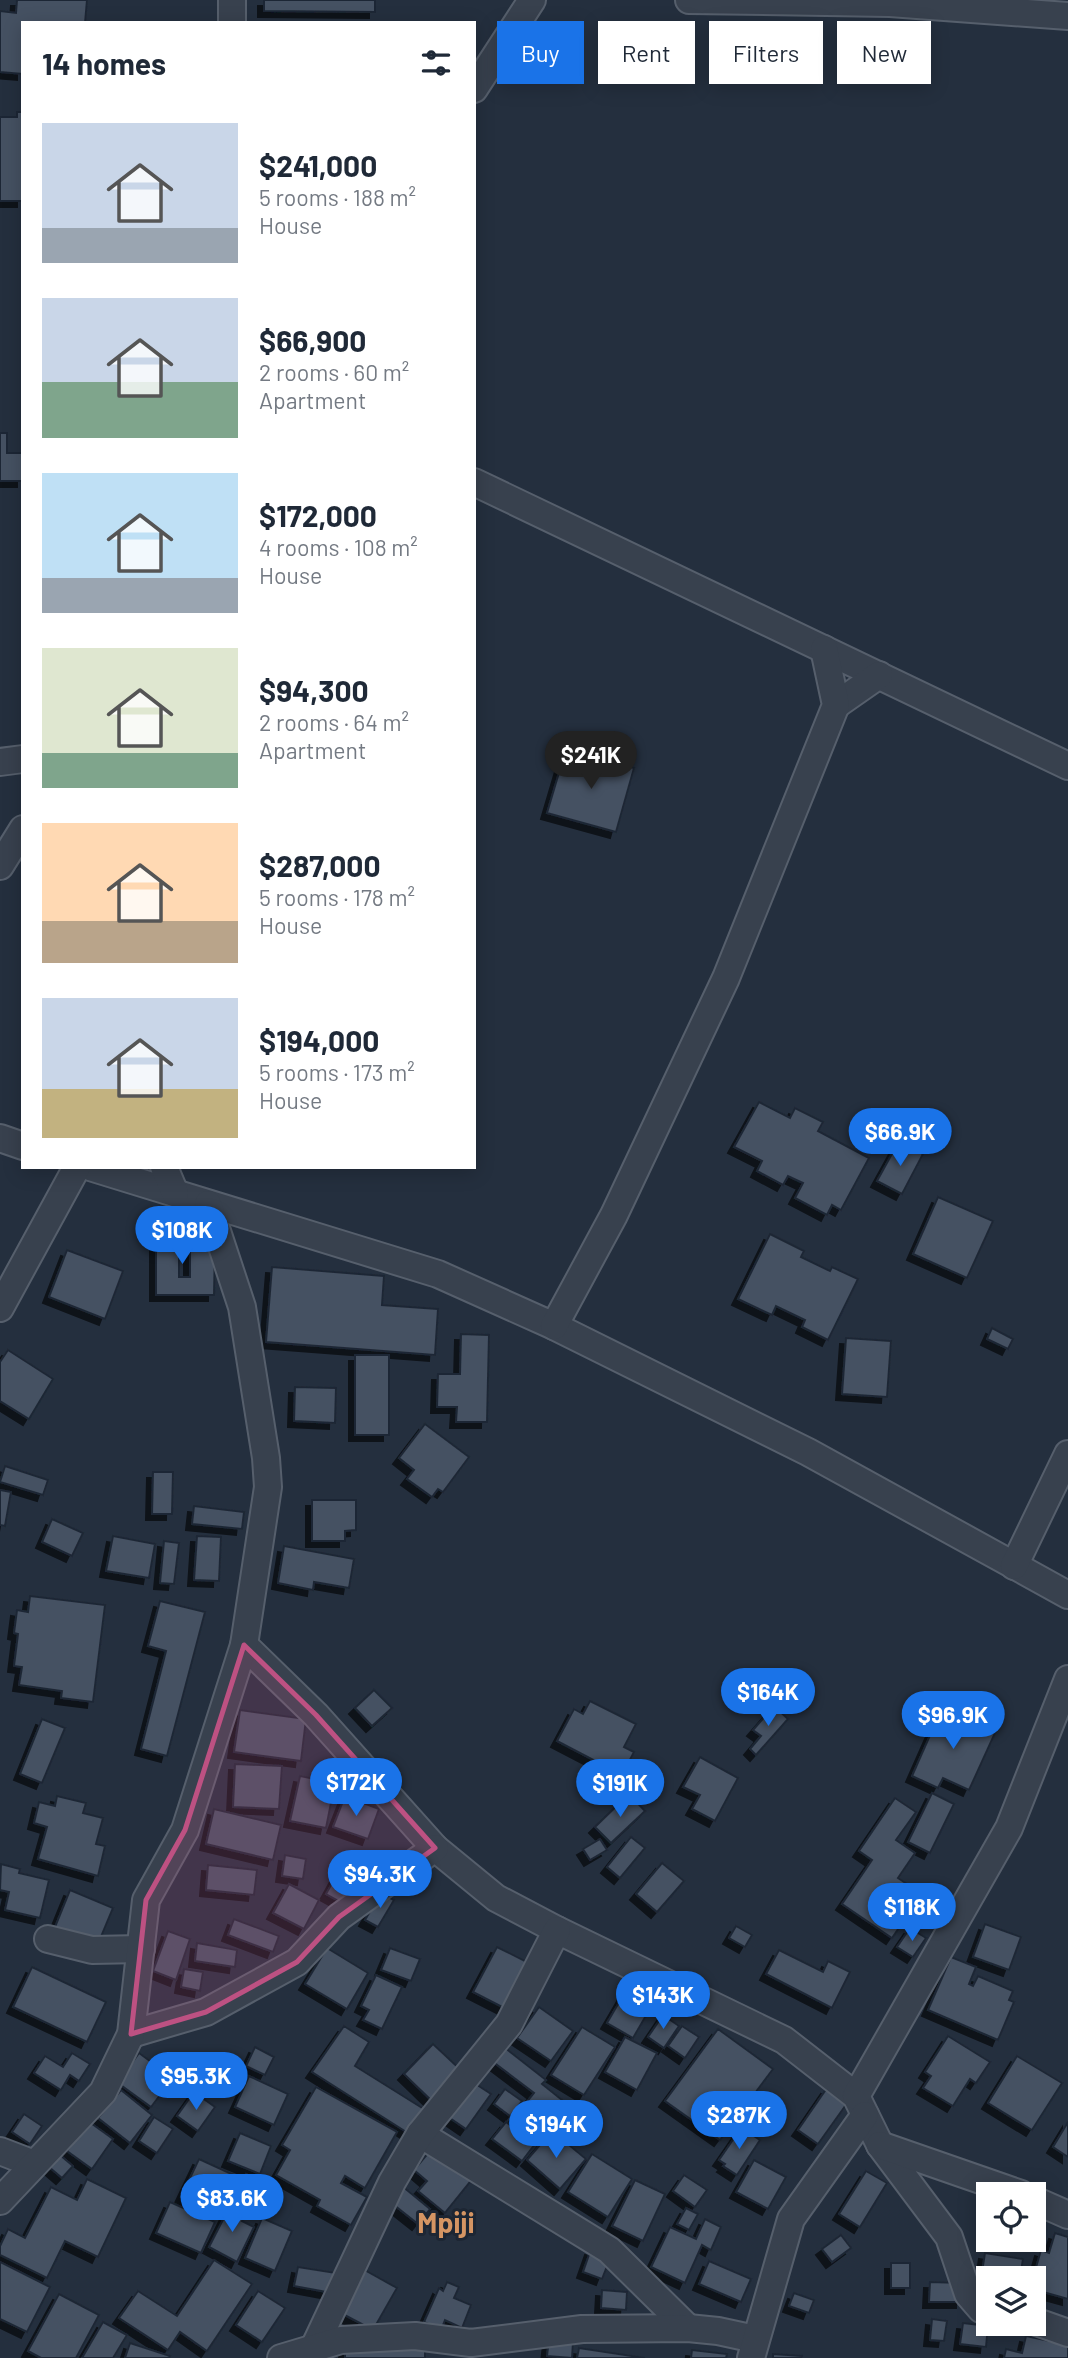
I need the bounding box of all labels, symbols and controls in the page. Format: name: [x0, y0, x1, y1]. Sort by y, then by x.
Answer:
chip: Buy: [497, 21, 584, 84]
chip: Rent: [598, 21, 695, 84]
chip: Filters: [709, 21, 823, 84]
chip: New: [837, 21, 931, 84]
icon: filters: [417, 44, 455, 82]
text: 14 homes: [42, 45, 166, 81]
text: $241,000: [259, 147, 377, 183]
icon: home: [98, 151, 182, 235]
text: 5 rooms · 188 m²: [259, 183, 416, 211]
text: House: [259, 211, 322, 239]
text: $66,900: [259, 322, 366, 358]
icon: home: [98, 326, 182, 410]
text: 2 rooms · 60 m²: [259, 358, 409, 386]
text: Apartment: [259, 386, 366, 414]
text: $172,000: [259, 497, 377, 533]
icon: home: [98, 501, 182, 585]
text: 4 rooms · 108 m²: [259, 533, 418, 561]
text: House: [259, 561, 322, 589]
text: $94,300: [259, 672, 369, 708]
icon: home: [98, 676, 182, 760]
text: 2 rooms · 64 m²: [259, 708, 409, 736]
pin: $241K: [542, 732, 640, 791]
text: Apartment: [259, 736, 366, 764]
text: $241K: [561, 740, 621, 768]
text: $287,000: [259, 847, 381, 883]
icon: home: [98, 851, 182, 935]
text: 5 rooms · 178 m²: [259, 883, 415, 911]
text: House: [259, 911, 322, 939]
text: $194,000: [259, 1022, 379, 1058]
icon: home: [98, 1026, 182, 1110]
text: 5 rooms · 173 m²: [259, 1058, 415, 1086]
text: House: [259, 1086, 322, 1114]
pin: $66.9K: [843, 1108, 957, 1168]
text: $66.9K: [865, 1117, 935, 1145]
pin: $108K: [133, 1206, 231, 1266]
text: $108K: [151, 1215, 213, 1243]
pin: $164K: [719, 1668, 817, 1728]
text: $164K: [737, 1677, 799, 1705]
pin: $96.9K: [896, 1692, 1010, 1751]
text: $96.9K: [918, 1700, 988, 1728]
pin: $172K: [307, 1758, 405, 1818]
pin: $191K: [571, 1759, 669, 1819]
text: $172K: [326, 1767, 386, 1795]
text: $191K: [592, 1768, 648, 1796]
pin: $94.3K: [323, 1850, 437, 1910]
text: $94.3K: [344, 1859, 416, 1887]
pin: $118K: [863, 1884, 961, 1943]
text: $118K: [884, 1892, 940, 1920]
pin: $143K: [614, 1972, 712, 2031]
text: $143K: [632, 1980, 694, 2008]
pin: $95.3K: [139, 2052, 253, 2112]
text: $95.3K: [161, 2061, 231, 2089]
pin: $287K: [690, 2092, 788, 2151]
pin: $194K: [507, 2100, 605, 2160]
text: $287K: [707, 2100, 771, 2128]
text: $194K: [525, 2109, 587, 2137]
pin: $83.6K: [175, 2174, 289, 2234]
map controls: [976, 2182, 1046, 2336]
button: locate: [976, 2182, 1046, 2252]
text: $83.6K: [197, 2183, 267, 2211]
district label: Mpiji: [417, 2205, 475, 2239]
button: layers: [976, 2266, 1046, 2336]

